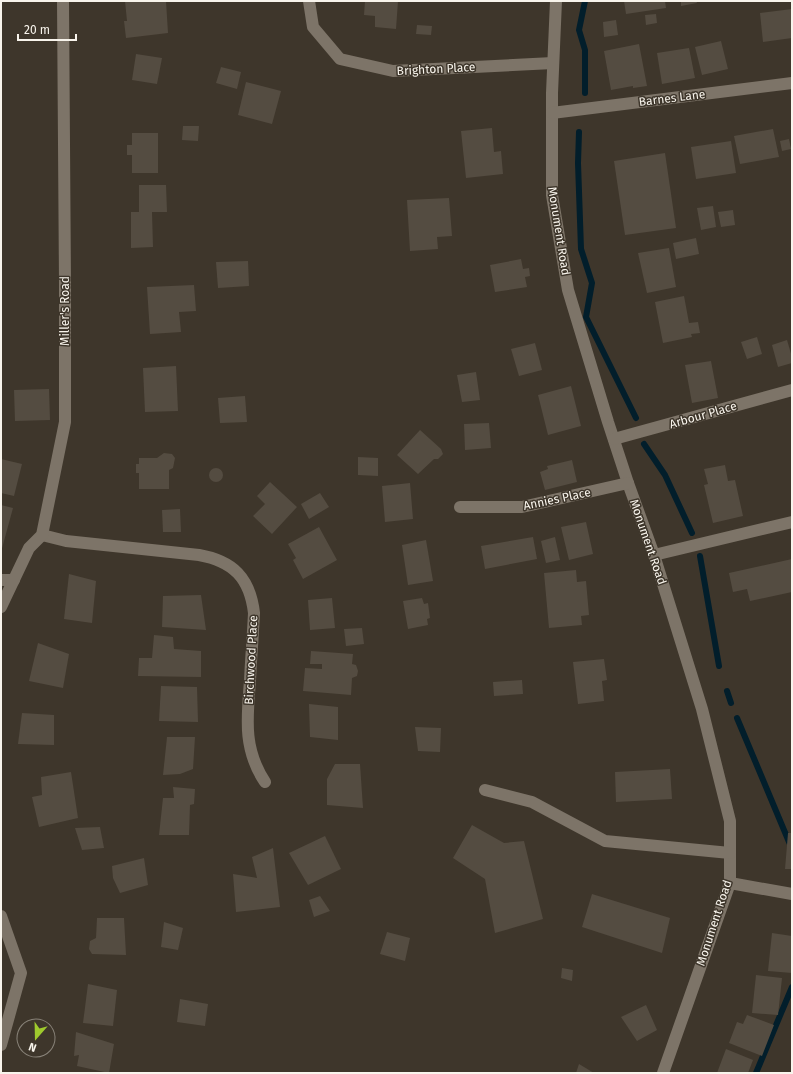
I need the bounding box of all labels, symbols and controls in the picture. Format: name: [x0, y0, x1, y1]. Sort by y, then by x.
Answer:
scale bar: [18, 16, 76, 42]
text: 20 m: [24, 23, 50, 37]
street label: Brighton Place: [396, 60, 476, 78]
street label: Barnes Lane: [638, 87, 706, 109]
street label: Monument Road: [545, 186, 573, 276]
street label: Miller's Road: [58, 276, 72, 346]
street label: Arbour Place: [668, 399, 738, 431]
street label: Annies Place: [522, 485, 592, 513]
street label: Monument Road: [627, 497, 669, 587]
street label: Birchwood Place: [242, 615, 260, 705]
street label: Monument Road: [694, 878, 734, 968]
north arrow: [16, 1018, 56, 1058]
text: N: [27, 1040, 38, 1054]

